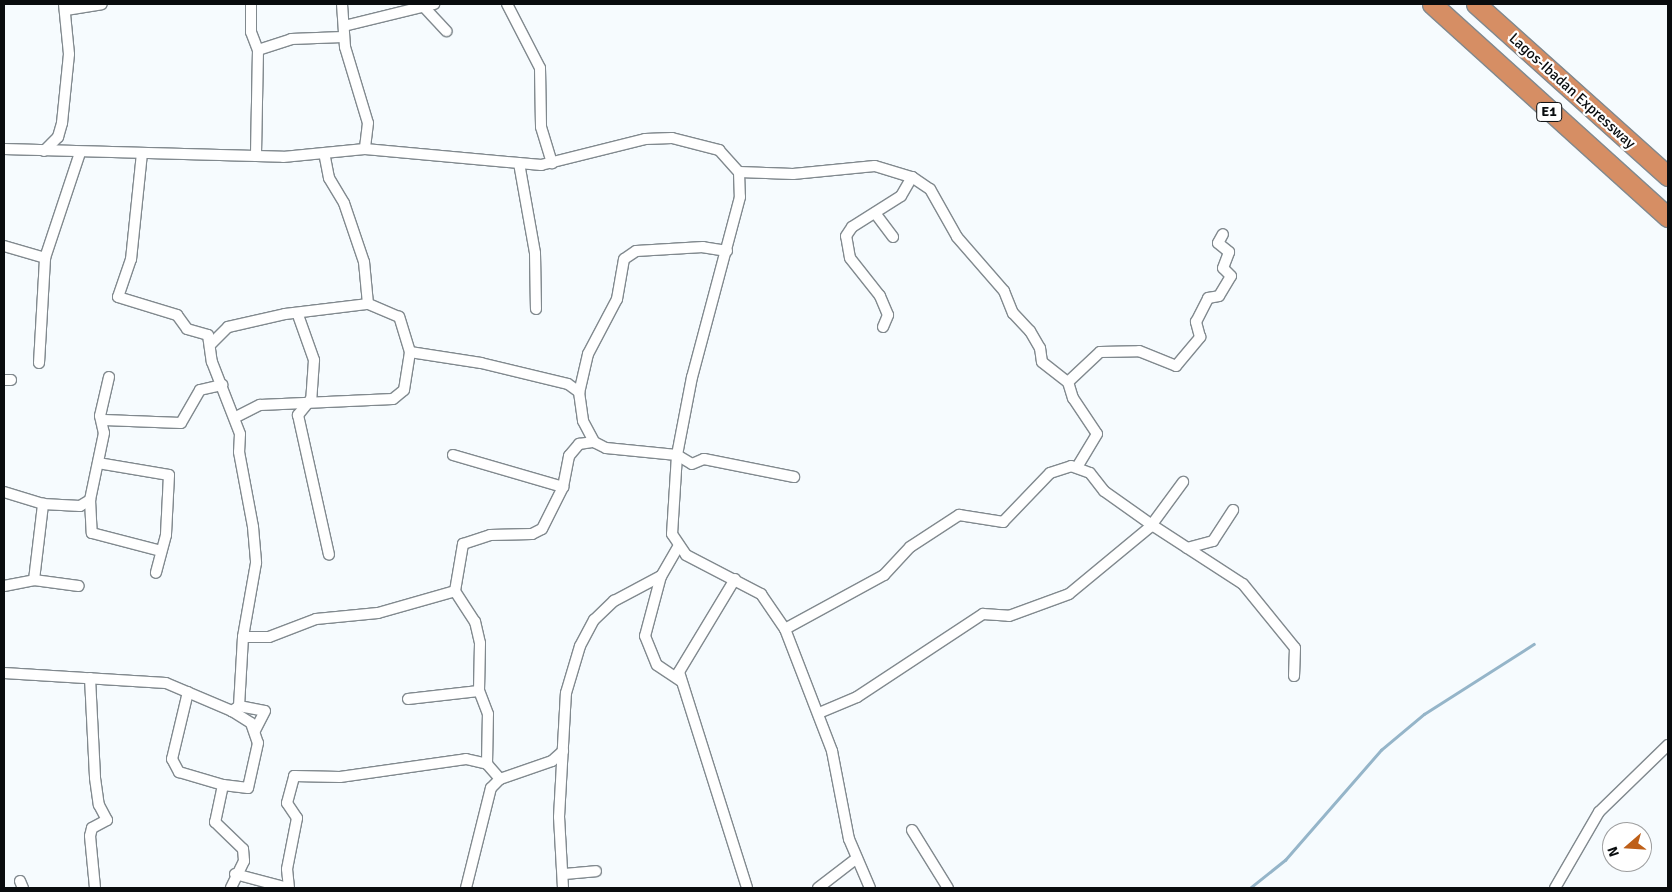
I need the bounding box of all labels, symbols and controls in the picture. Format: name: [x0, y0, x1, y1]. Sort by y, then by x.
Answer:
street label: Lagos-Ibadan Expressway: [1505, 29, 1639, 153]
road number: E1: [1535, 100, 1563, 124]
north arrow: [1602, 822, 1652, 872]
text: N: [1604, 844, 1623, 859]

